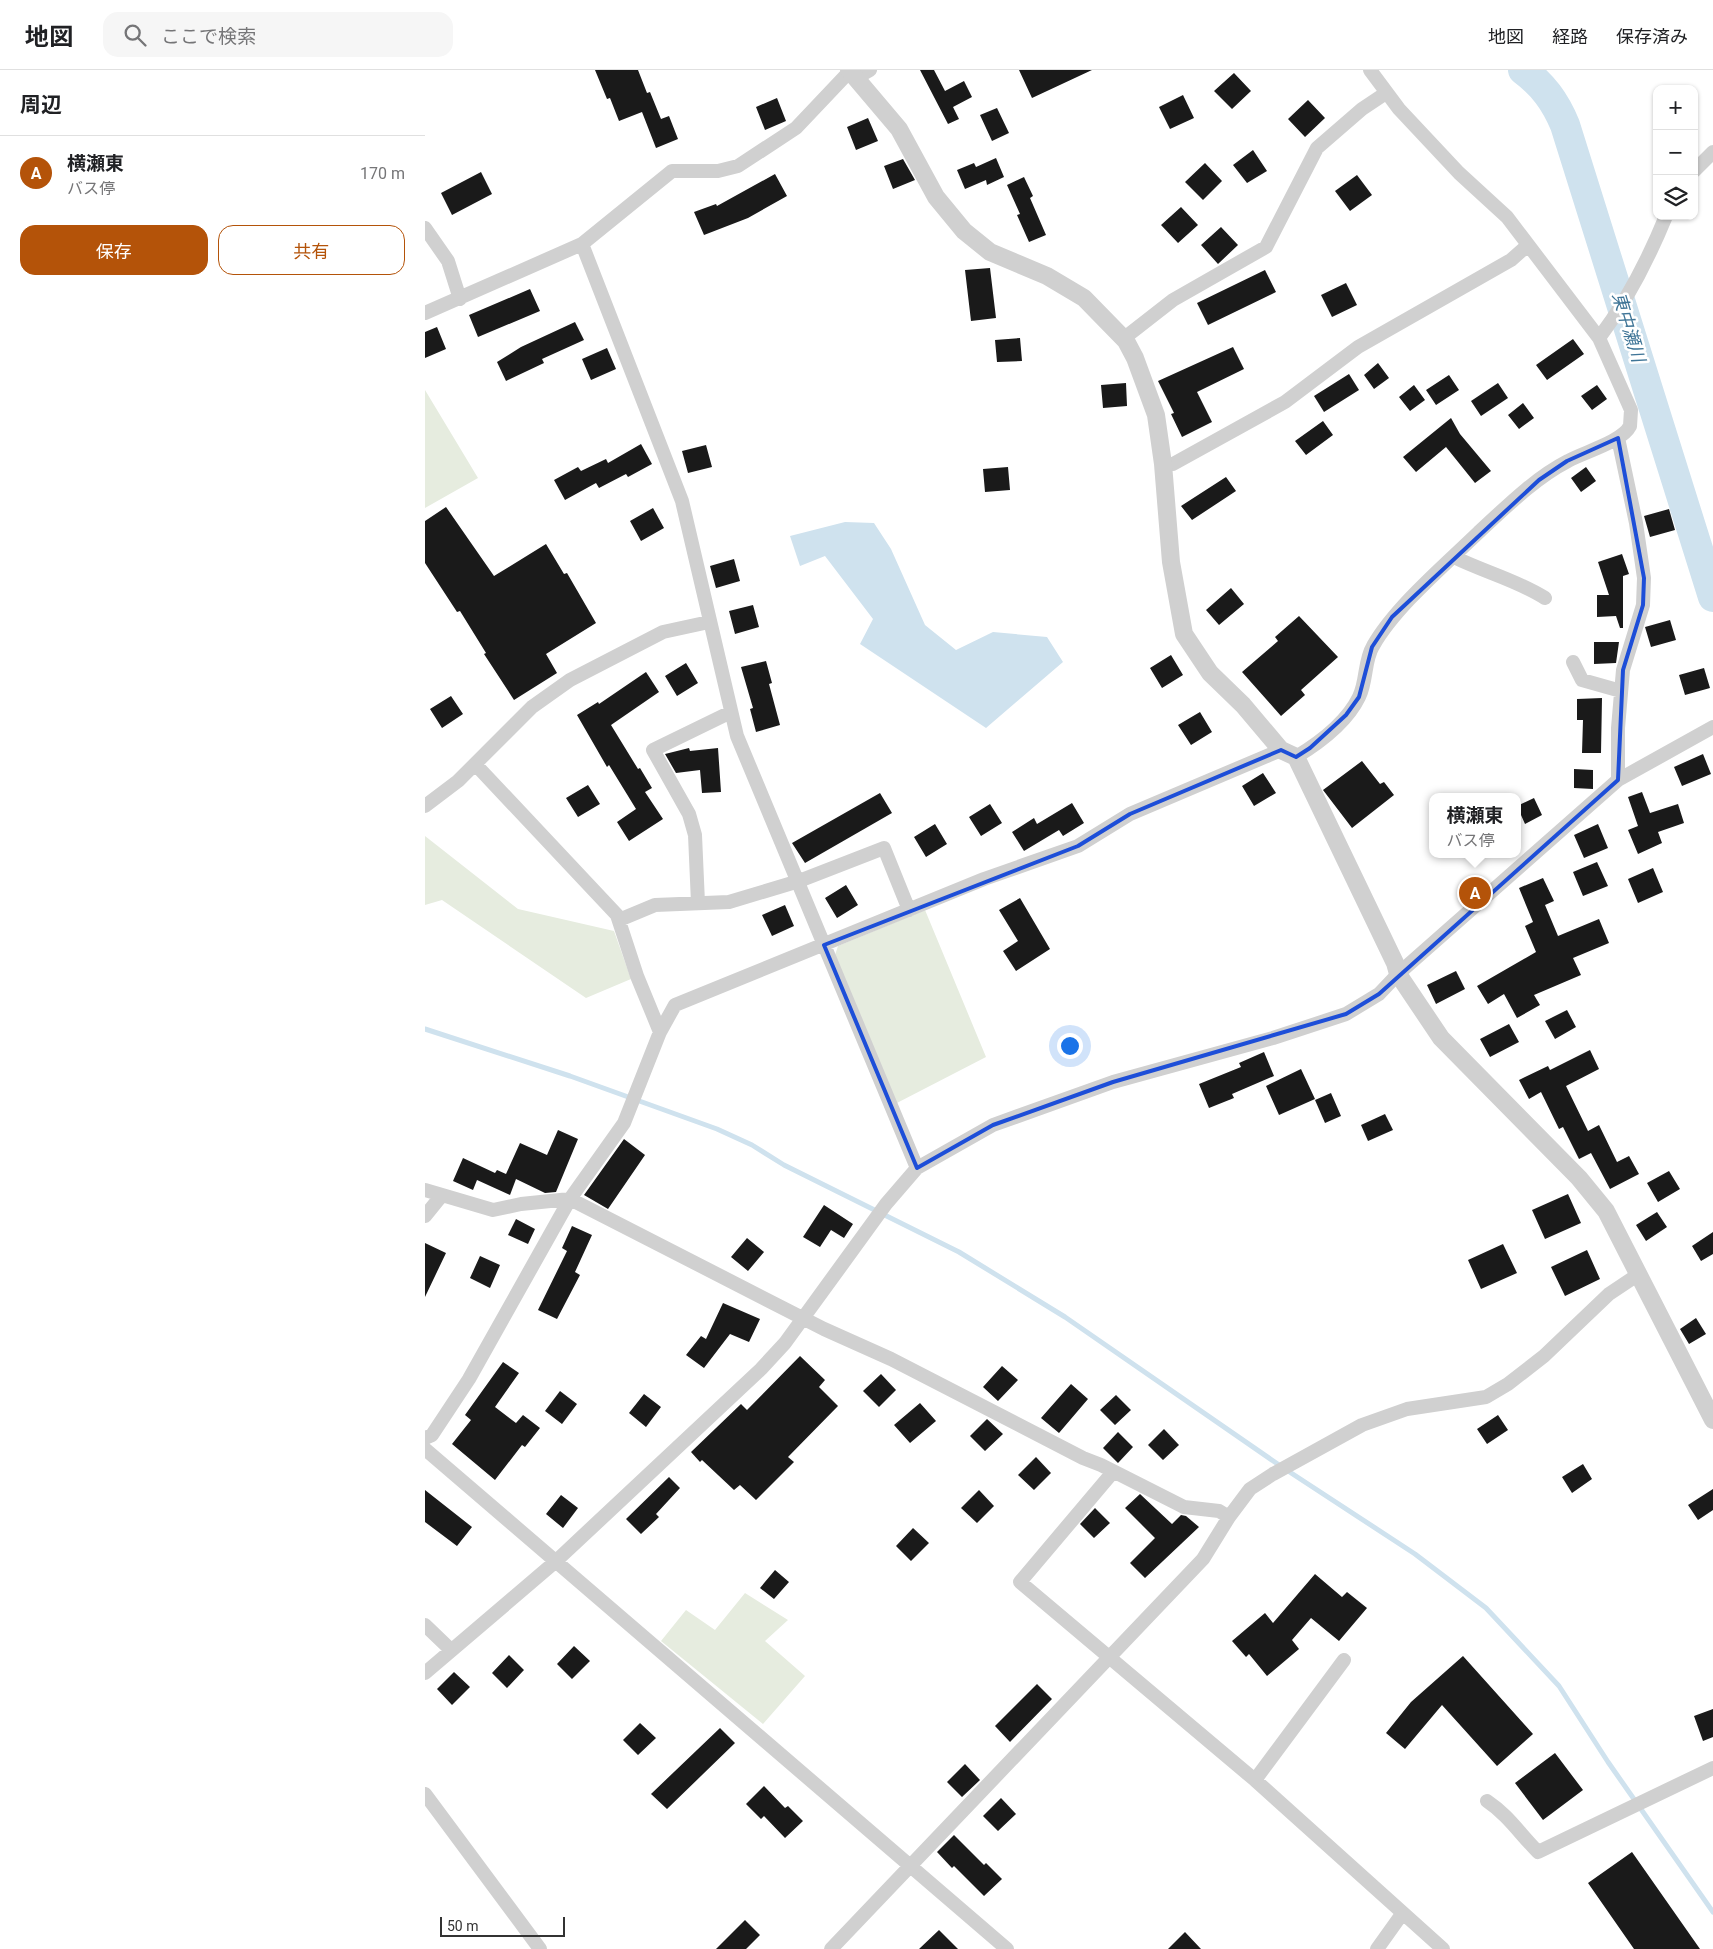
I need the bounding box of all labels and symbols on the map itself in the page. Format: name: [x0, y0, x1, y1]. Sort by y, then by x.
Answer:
water label: 東中瀬川: [1608, 290, 1650, 366]
pin: A: [1459, 874, 1491, 912]
your location: [1057, 1033, 1083, 1059]
scale bar: [440, 1914, 565, 1937]

